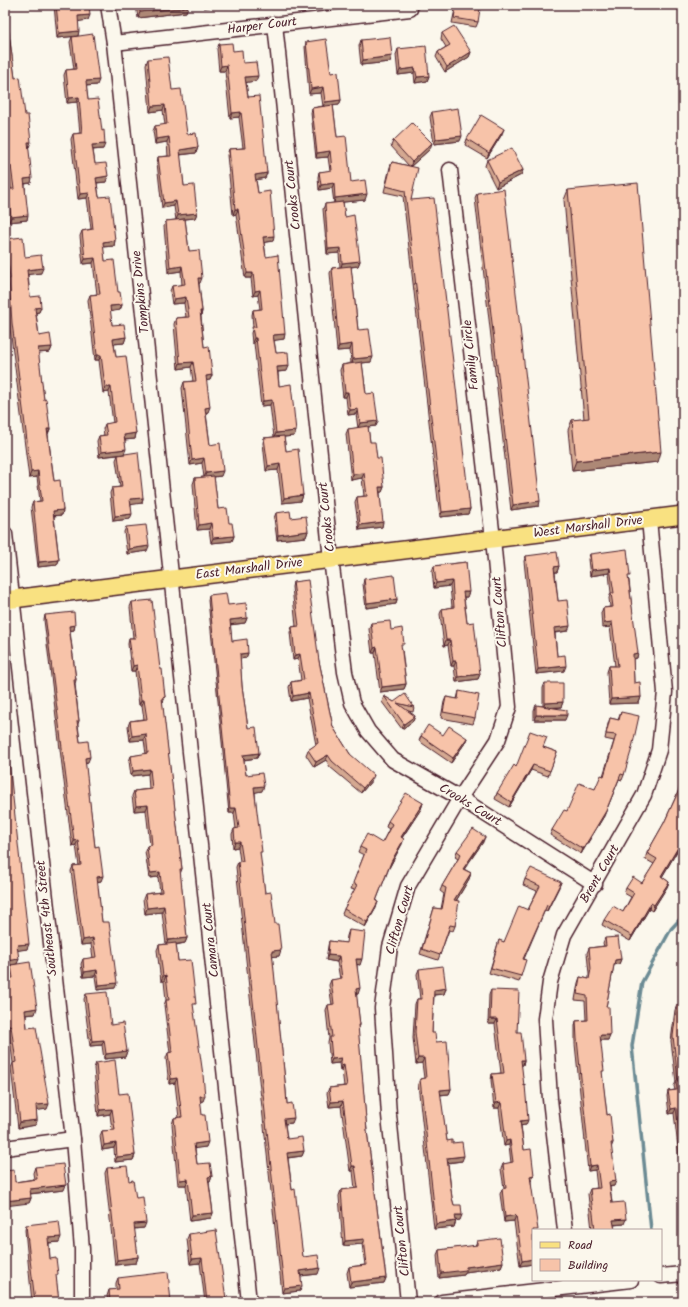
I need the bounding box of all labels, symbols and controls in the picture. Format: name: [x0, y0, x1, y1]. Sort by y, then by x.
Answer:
street label: Harper Court: [226, 11, 299, 41]
street label: Crooks Court: [279, 158, 307, 231]
street label: Tompkins Drive: [126, 249, 156, 335]
street label: Family Circle: [457, 319, 485, 391]
street label: Crooks Court: [313, 480, 341, 553]
street label: West Marshall Drive: [532, 510, 644, 544]
street label: East Marshall Drive: [194, 552, 304, 586]
street label: Clifton Court: [486, 575, 514, 648]
street label: Crooks Court: [435, 778, 506, 833]
street label: Brent Court: [575, 840, 626, 907]
street label: Southeast 4th Street: [30, 858, 64, 977]
street label: Clifton Court: [380, 882, 420, 957]
street label: Camara Court: [197, 901, 225, 979]
street label: Clifton Court: [388, 1203, 416, 1278]
legend: [532, 1229, 662, 1281]
text: Road: [568, 1236, 593, 1255]
text: Building: [568, 1256, 608, 1275]

